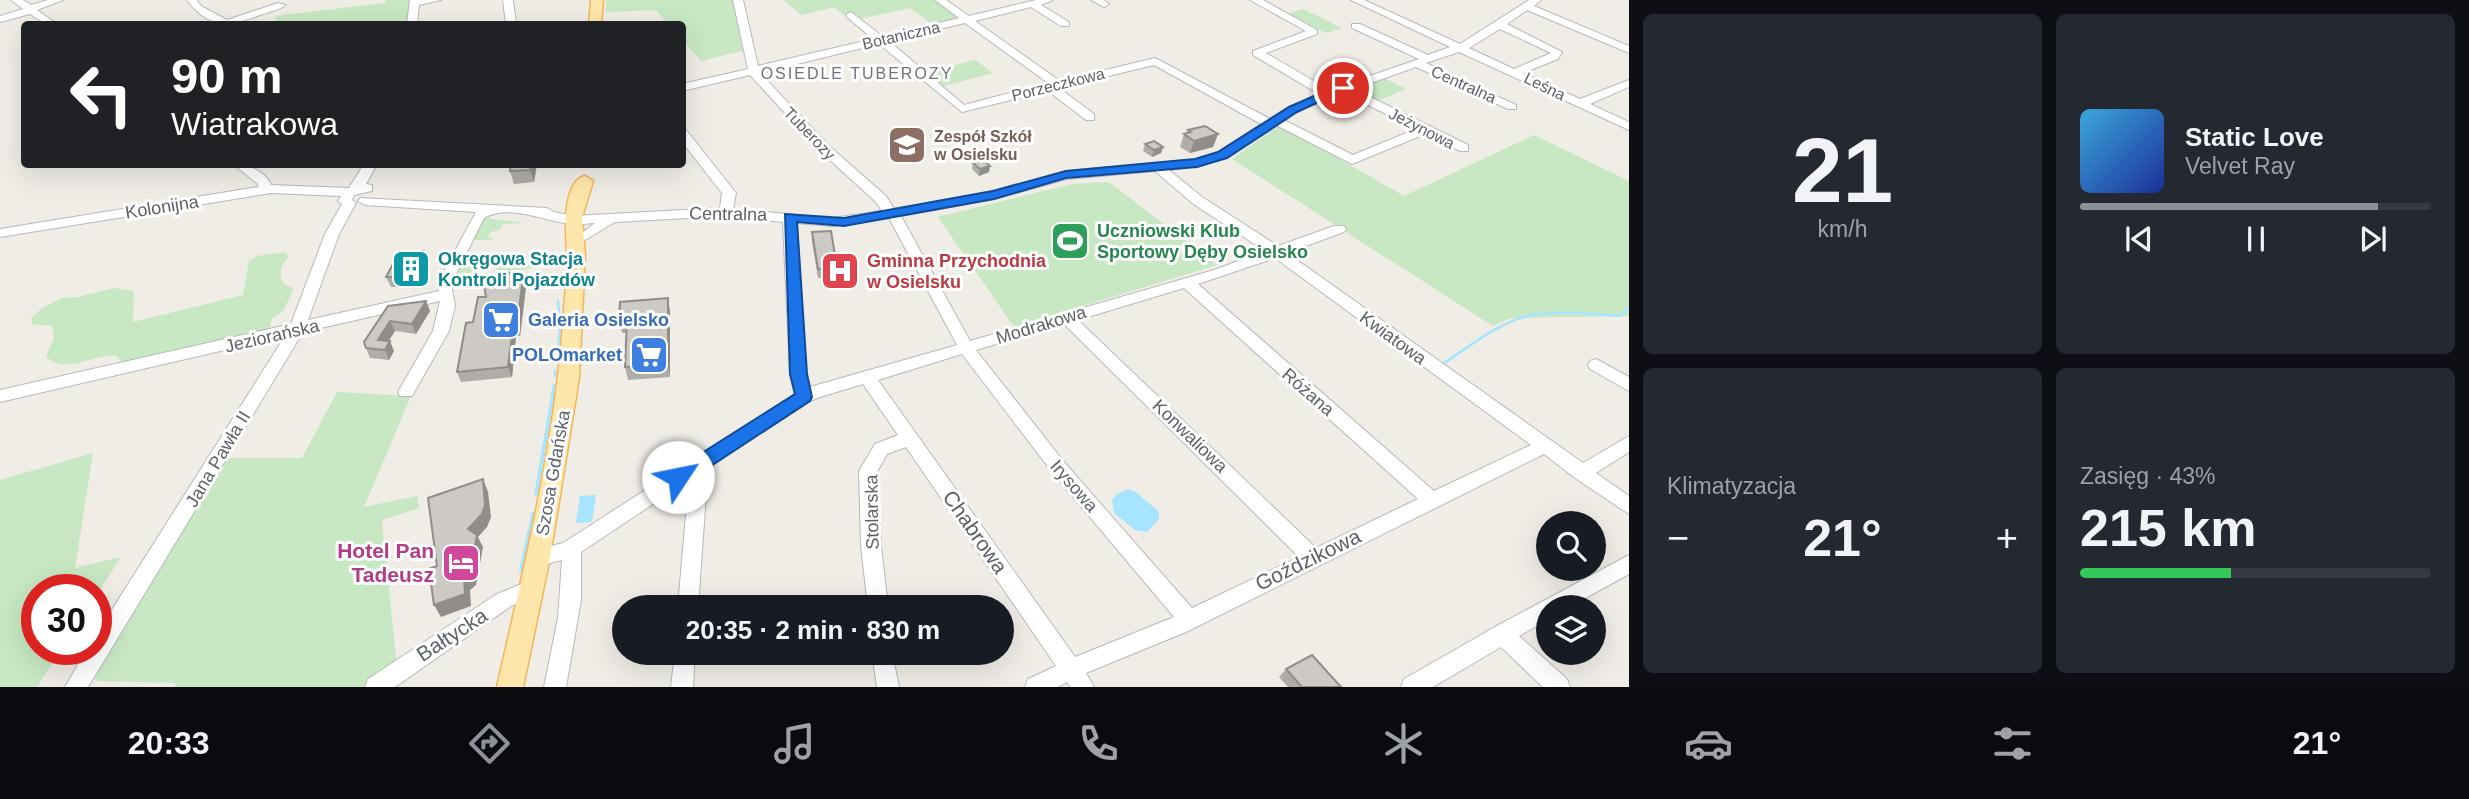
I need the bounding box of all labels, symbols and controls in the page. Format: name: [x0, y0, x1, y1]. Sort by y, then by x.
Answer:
street label: Botaniczna: [861, 18, 942, 53]
icon: left: [56, 49, 147, 140]
text: 90 m: [171, 49, 283, 103]
pin: [1313, 58, 1373, 118]
street label: Centralna: [1429, 63, 1499, 106]
district label: OSIEDLE TUBEROZY: [761, 65, 953, 82]
street label: Porzeczkowa: [1010, 65, 1106, 104]
icon: arrive: [1324, 69, 1362, 107]
street label: Leśna: [1521, 69, 1568, 104]
street label: Tuberozy: [781, 104, 839, 163]
street label: Jeżynowa: [1386, 105, 1457, 152]
text: Wiatrakowa: [171, 106, 338, 142]
text: 21: [1792, 120, 1893, 221]
text: Static Love: [2185, 122, 2324, 152]
school or university icon: Zespół Szkół w Osielsku: [886, 124, 928, 166]
place label: Zespół Szkół w Osielsku: [933, 128, 1032, 163]
text: Velvet Ray: [2185, 153, 2295, 179]
street label: Kolonijna: [124, 191, 201, 223]
street label: Centralna: [689, 203, 768, 225]
text: km/h: [1818, 216, 1867, 242]
sports icon: Uczniowski Klub Sportowy Dęby Osielsko: [1049, 220, 1091, 262]
icon: previous: [2120, 220, 2158, 258]
icon: pause: [2237, 220, 2275, 258]
icon: next: [2354, 220, 2392, 258]
place label: Uczniowski Klub Sportowy Dęby Osielsko: [1097, 221, 1308, 262]
building icon: Okręgowa Stacja Kontroli Pojazdów: [390, 248, 432, 290]
place label: Okręgowa Stacja Kontroli Pojazdów: [438, 249, 596, 290]
hospital icon: Gminna Przychodnia w Osielsku: [819, 250, 861, 292]
place label: Gminna Przychodnia w Osielsku: [866, 251, 1047, 292]
supermarket icon: Galeria Osielsko: [480, 299, 522, 341]
street label: Modrakowa: [994, 302, 1089, 348]
street label: Kwiatowa: [1356, 307, 1431, 369]
place label: Galeria Osielsko: [528, 310, 669, 330]
street label: Jeziorańska: [223, 315, 322, 357]
supermarket icon: POLOmarket: [628, 334, 670, 376]
place label: POLOmarket: [512, 345, 622, 365]
street label: Różana: [1278, 364, 1339, 421]
street label: Konwaliowa: [1149, 395, 1232, 477]
street label: Jana Pawła II: [182, 408, 254, 510]
street label: Szosa Gdańska: [532, 408, 574, 537]
position arrow: [641, 440, 715, 514]
street label: Irysowa: [1046, 456, 1103, 517]
text: Zasięg · 43%: [2080, 463, 2216, 489]
street label: Stolarska: [861, 473, 883, 550]
text: Klimatyzacja: [1667, 473, 1796, 499]
street label: Chabrowa: [939, 486, 1012, 578]
text: 215 km: [2080, 499, 2256, 557]
text: 21°: [1803, 509, 1882, 567]
map controls: [1536, 511, 1606, 665]
button: search: [1536, 511, 1606, 581]
text: −: [1667, 517, 1689, 559]
text: +: [1996, 517, 2018, 559]
street label: Goździkowa: [1251, 524, 1365, 595]
place label: Hotel Pan Tadeusz: [337, 539, 434, 586]
hotel icon: Hotel Pan Tadeusz: [440, 542, 482, 584]
speed limit sign: 30: [21, 574, 112, 665]
button: layers: [1536, 595, 1606, 665]
street label: Bałtycka: [412, 603, 492, 666]
text: 20:35 · 2 min · 830 m: [686, 615, 940, 645]
icon: directions: [465, 719, 514, 768]
icon: music: [770, 719, 819, 768]
icon: phone: [1074, 719, 1123, 768]
icon: climate: [1379, 719, 1428, 768]
icon: car: [1684, 719, 1733, 768]
icon: filters: [1988, 719, 2037, 768]
text: 20:33: [128, 725, 210, 761]
text: 21°: [2293, 725, 2341, 761]

